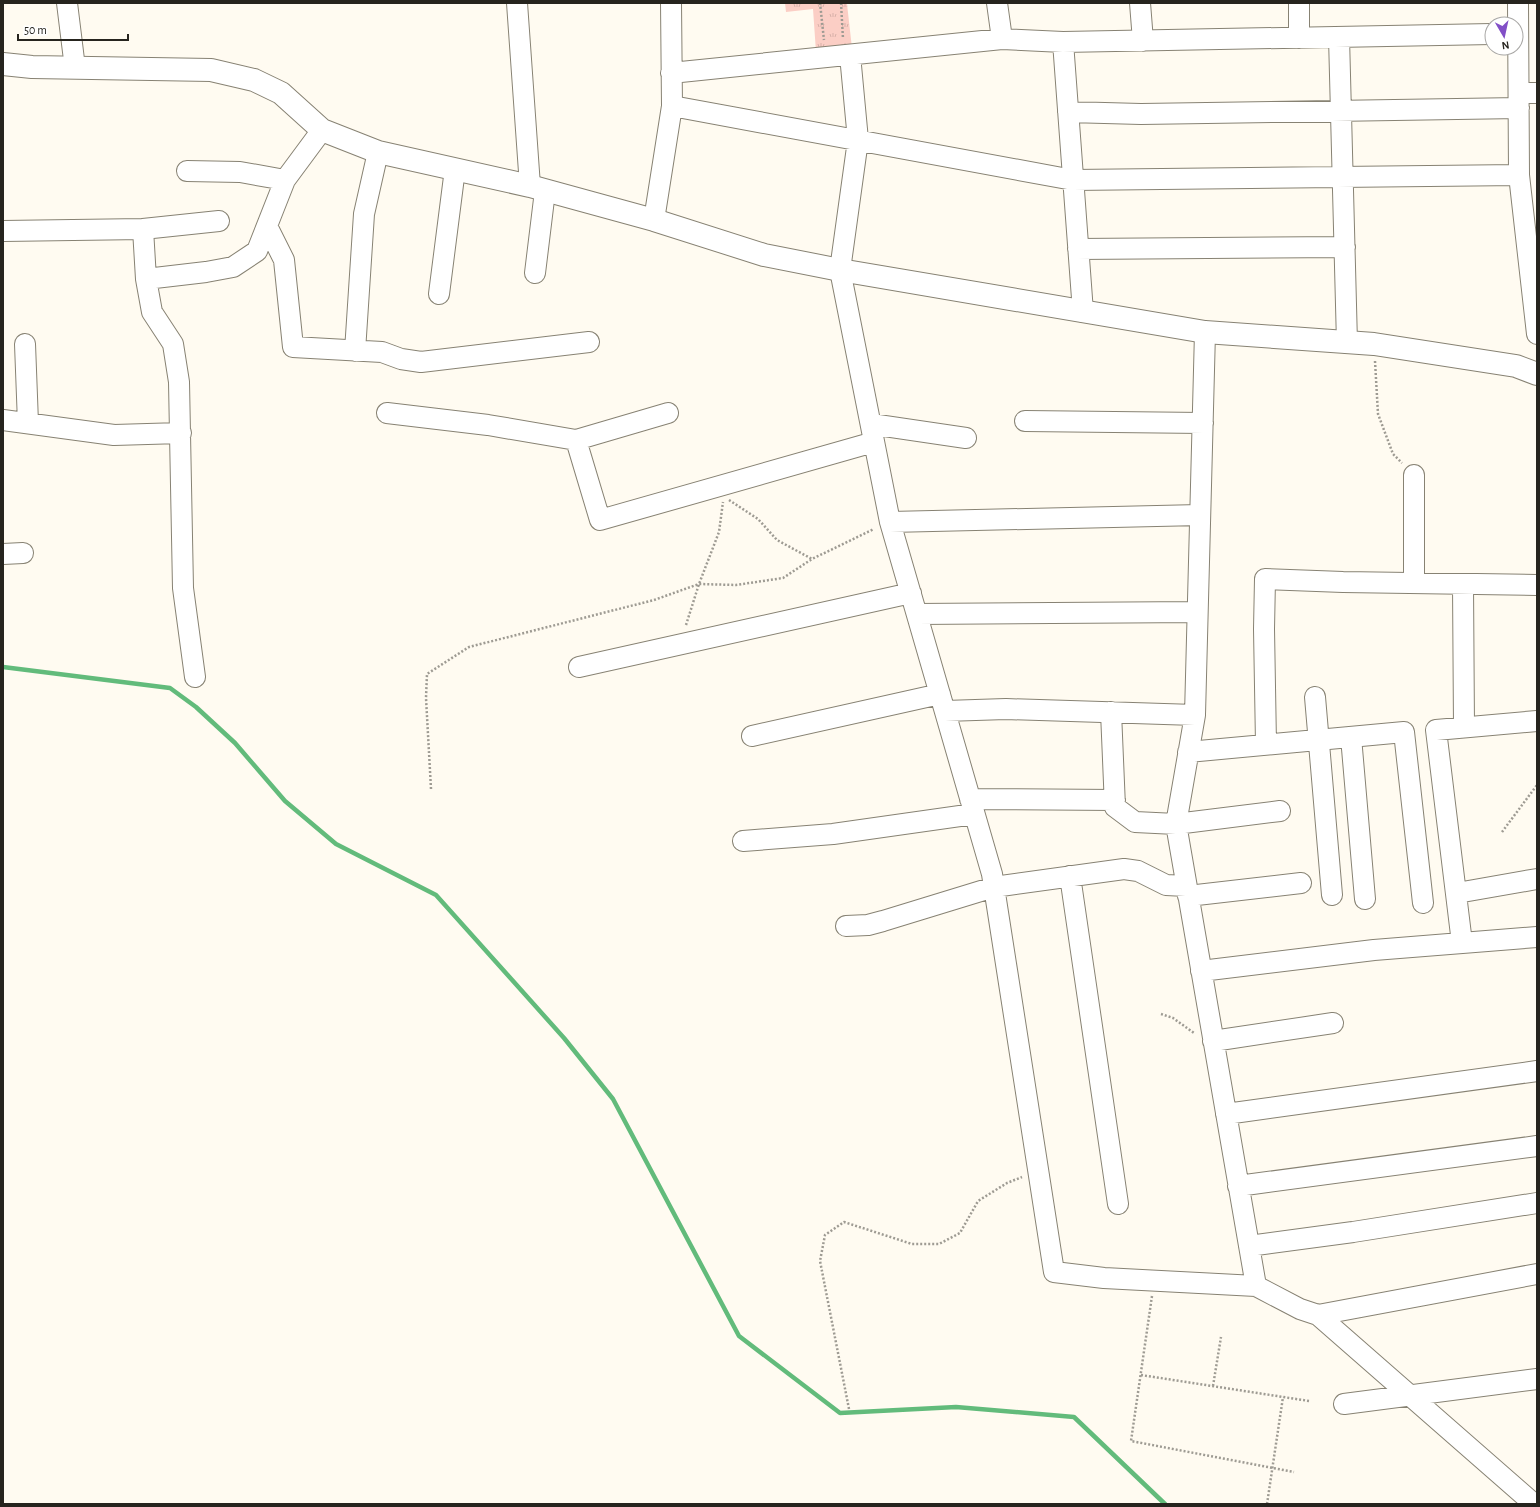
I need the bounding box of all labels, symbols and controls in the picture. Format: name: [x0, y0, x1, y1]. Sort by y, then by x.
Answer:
scale bar: [18, 16, 128, 42]
north arrow: [1484, 16, 1524, 56]
text: 50 m: [24, 24, 47, 36]
text: N: [1501, 39, 1510, 51]

